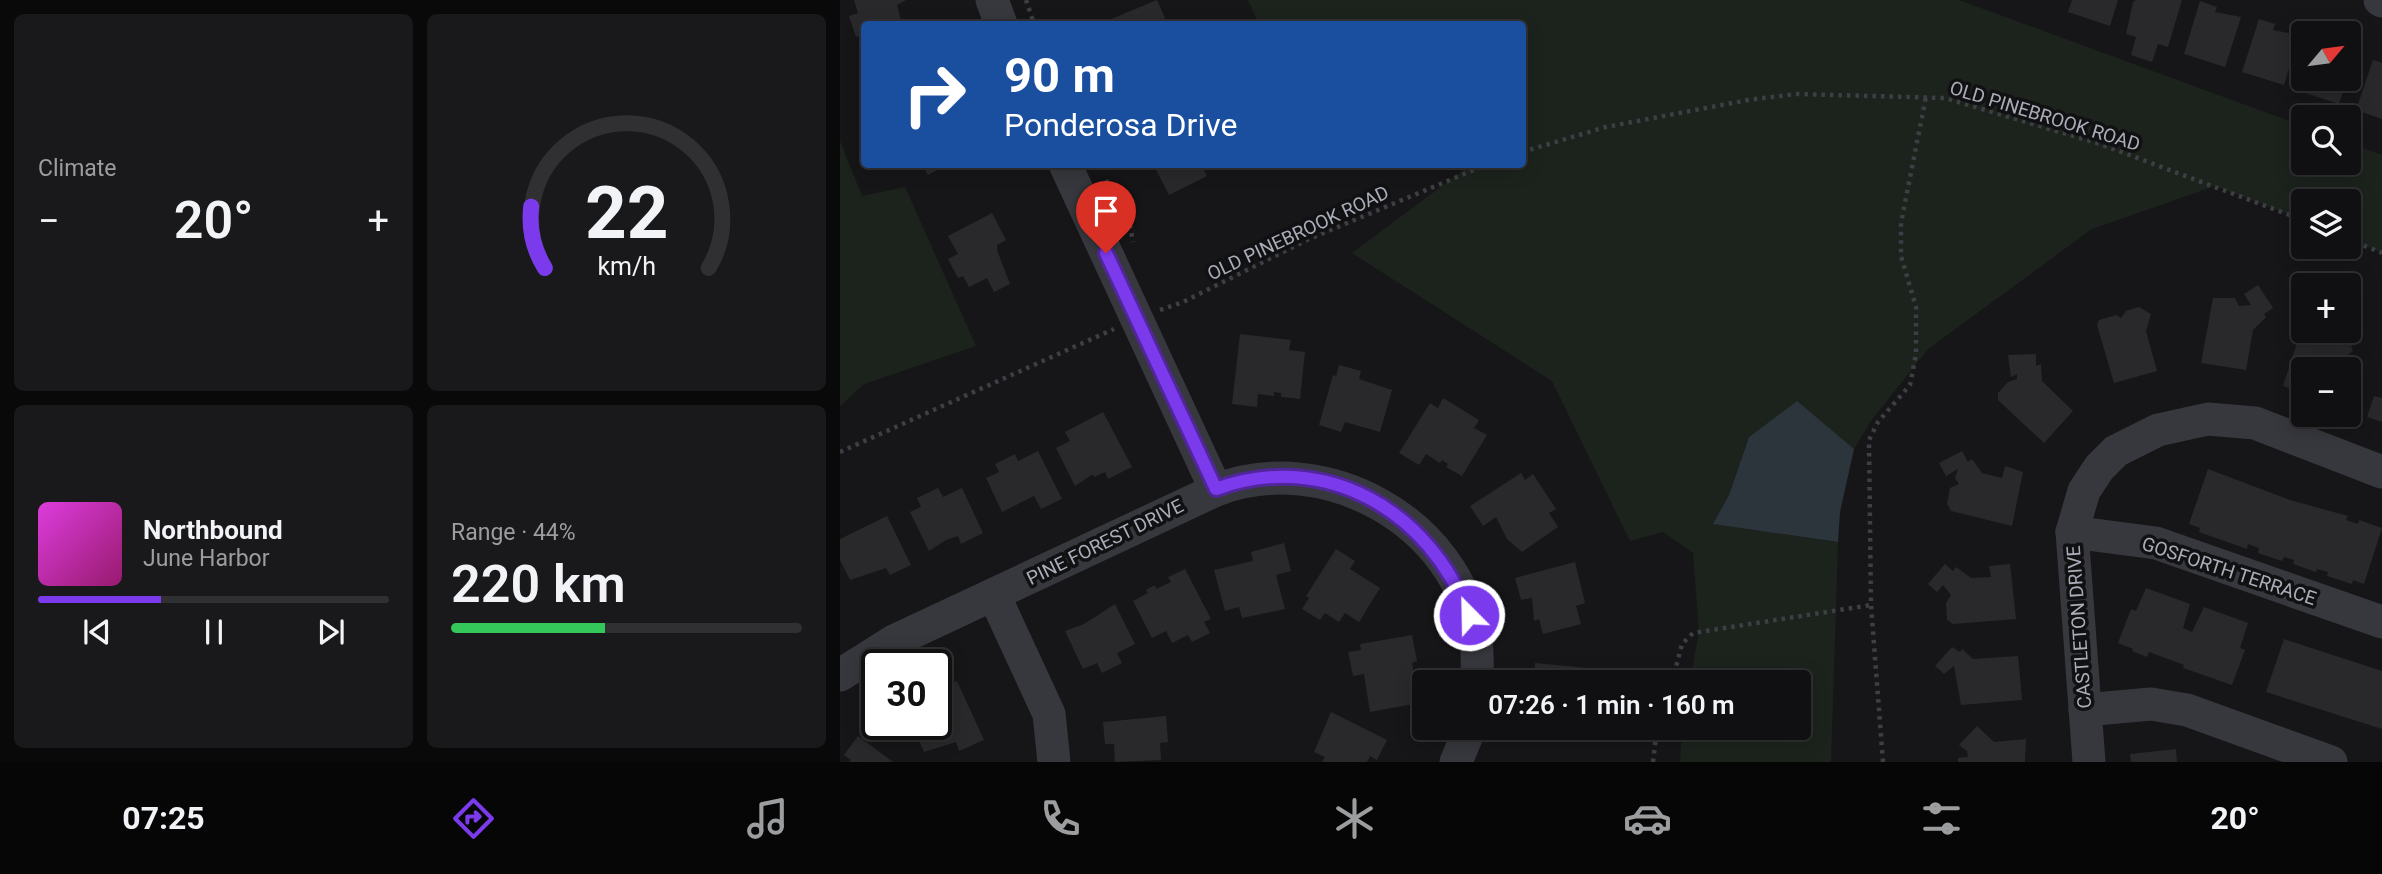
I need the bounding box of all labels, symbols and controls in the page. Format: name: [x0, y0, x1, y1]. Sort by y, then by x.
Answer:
north arrow: [2291, 21, 2361, 91]
map controls: [2291, 21, 2361, 427]
text: 90 m: [1004, 47, 1115, 104]
icon: right: [889, 49, 980, 140]
street label: OLD PINEBROOK ROAD: [1947, 76, 2143, 156]
button: search: [2291, 105, 2361, 175]
text: Ponderosa Drive: [1004, 106, 1237, 144]
text: Climate: [38, 155, 117, 182]
text: 22: [585, 171, 668, 257]
pin: [1076, 181, 1136, 253]
street label: OLD PINEBROOK ROAD: [1204, 181, 1392, 285]
button: layers: [2291, 189, 2361, 259]
text: 20°: [174, 190, 253, 251]
icon: arrive: [1087, 192, 1125, 230]
text: −: [38, 199, 60, 243]
text: +: [367, 199, 389, 243]
text: km/h: [597, 252, 656, 281]
button: +: [2291, 273, 2361, 343]
button: −: [2291, 357, 2361, 427]
street label: PINE FOREST DRIVE: [1023, 494, 1187, 590]
text: Northbound: [143, 515, 283, 545]
text: Range · 44%: [451, 519, 576, 546]
street label: GOSFORTH TERRACE: [2139, 532, 2319, 610]
text: June Harbor: [143, 545, 270, 572]
street label: CASTLETON DRIVE: [2062, 545, 2096, 709]
text: 220 km: [451, 554, 626, 615]
position arrow: [1432, 578, 1506, 652]
icon: previous: [78, 613, 116, 651]
icon: pause: [195, 613, 233, 651]
icon: next: [312, 613, 350, 651]
speed limit sign: 30: [861, 649, 952, 740]
text: 07:26 · 1 min · 160 m: [1488, 690, 1735, 720]
icon: directions: [449, 794, 498, 843]
icon: music: [743, 794, 792, 843]
icon: phone: [1036, 794, 1085, 843]
icon: climate: [1330, 794, 1379, 843]
icon: car: [1623, 794, 1672, 843]
icon: filters: [1917, 794, 1966, 843]
text: 07:25: [122, 799, 205, 837]
text: 20°: [2210, 799, 2260, 837]

